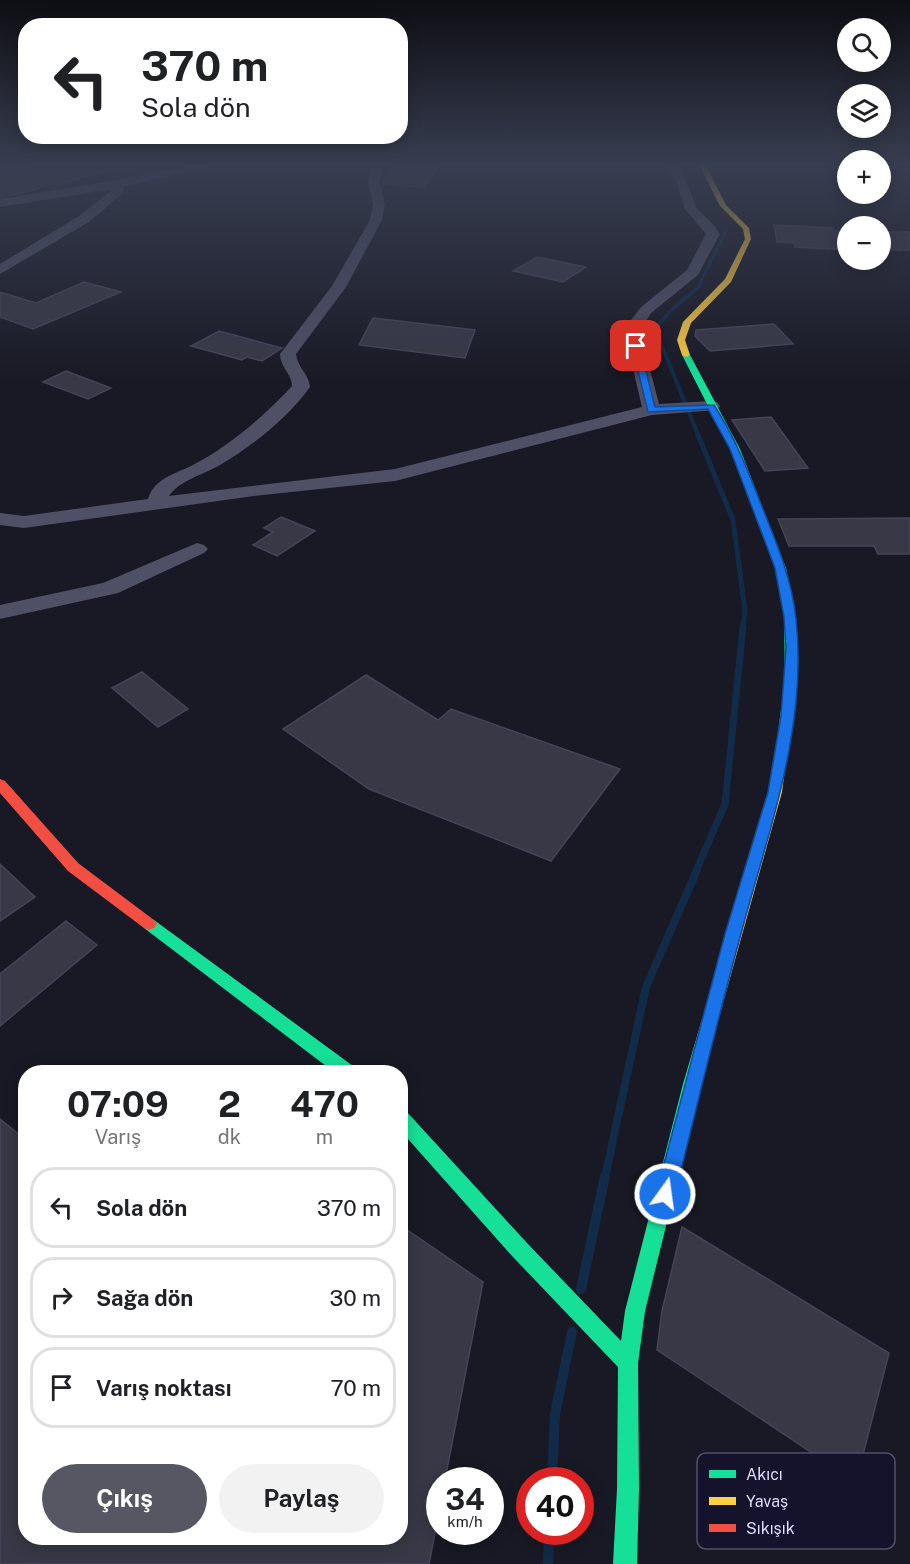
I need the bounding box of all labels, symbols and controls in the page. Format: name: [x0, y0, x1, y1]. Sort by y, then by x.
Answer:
map controls: [837, 18, 891, 270]
button: search: [837, 18, 891, 72]
text: 370 m: [141, 41, 268, 90]
icon: left: [42, 42, 120, 120]
button: layers: [837, 84, 891, 138]
text: Sola dön: [141, 91, 251, 123]
button: +: [837, 150, 891, 204]
button: −: [837, 216, 891, 270]
pin: [610, 320, 661, 371]
icon: arrive: [619, 329, 652, 362]
text: 07:09: [67, 1083, 169, 1125]
text: 2: [218, 1083, 241, 1125]
text: 470: [290, 1083, 359, 1125]
text: Varış: [95, 1125, 141, 1149]
text: dk: [218, 1125, 241, 1149]
text: m: [316, 1125, 333, 1149]
position arrow: [633, 1162, 697, 1226]
icon: left: [45, 1191, 78, 1224]
text: Sola dön: [96, 1195, 187, 1221]
text: 370 m: [317, 1195, 381, 1221]
icon: right: [45, 1281, 78, 1314]
text: Sağa dön: [96, 1285, 193, 1311]
text: 30 m: [329, 1285, 381, 1311]
icon: arrive: [45, 1371, 78, 1404]
text: Varış noktası: [96, 1375, 231, 1401]
text: 70 m: [330, 1375, 381, 1401]
legend: [697, 1453, 895, 1549]
button: Çıkış: [42, 1464, 207, 1533]
button: Paylaş: [219, 1464, 384, 1533]
text: Akıcı: [746, 1465, 783, 1484]
speed limit sign: 40: [516, 1467, 594, 1545]
text: 34: [445, 1481, 485, 1517]
text: Yavaş: [746, 1492, 788, 1511]
text: km/h: [447, 1513, 483, 1530]
text: Sıkışık: [746, 1519, 795, 1538]

